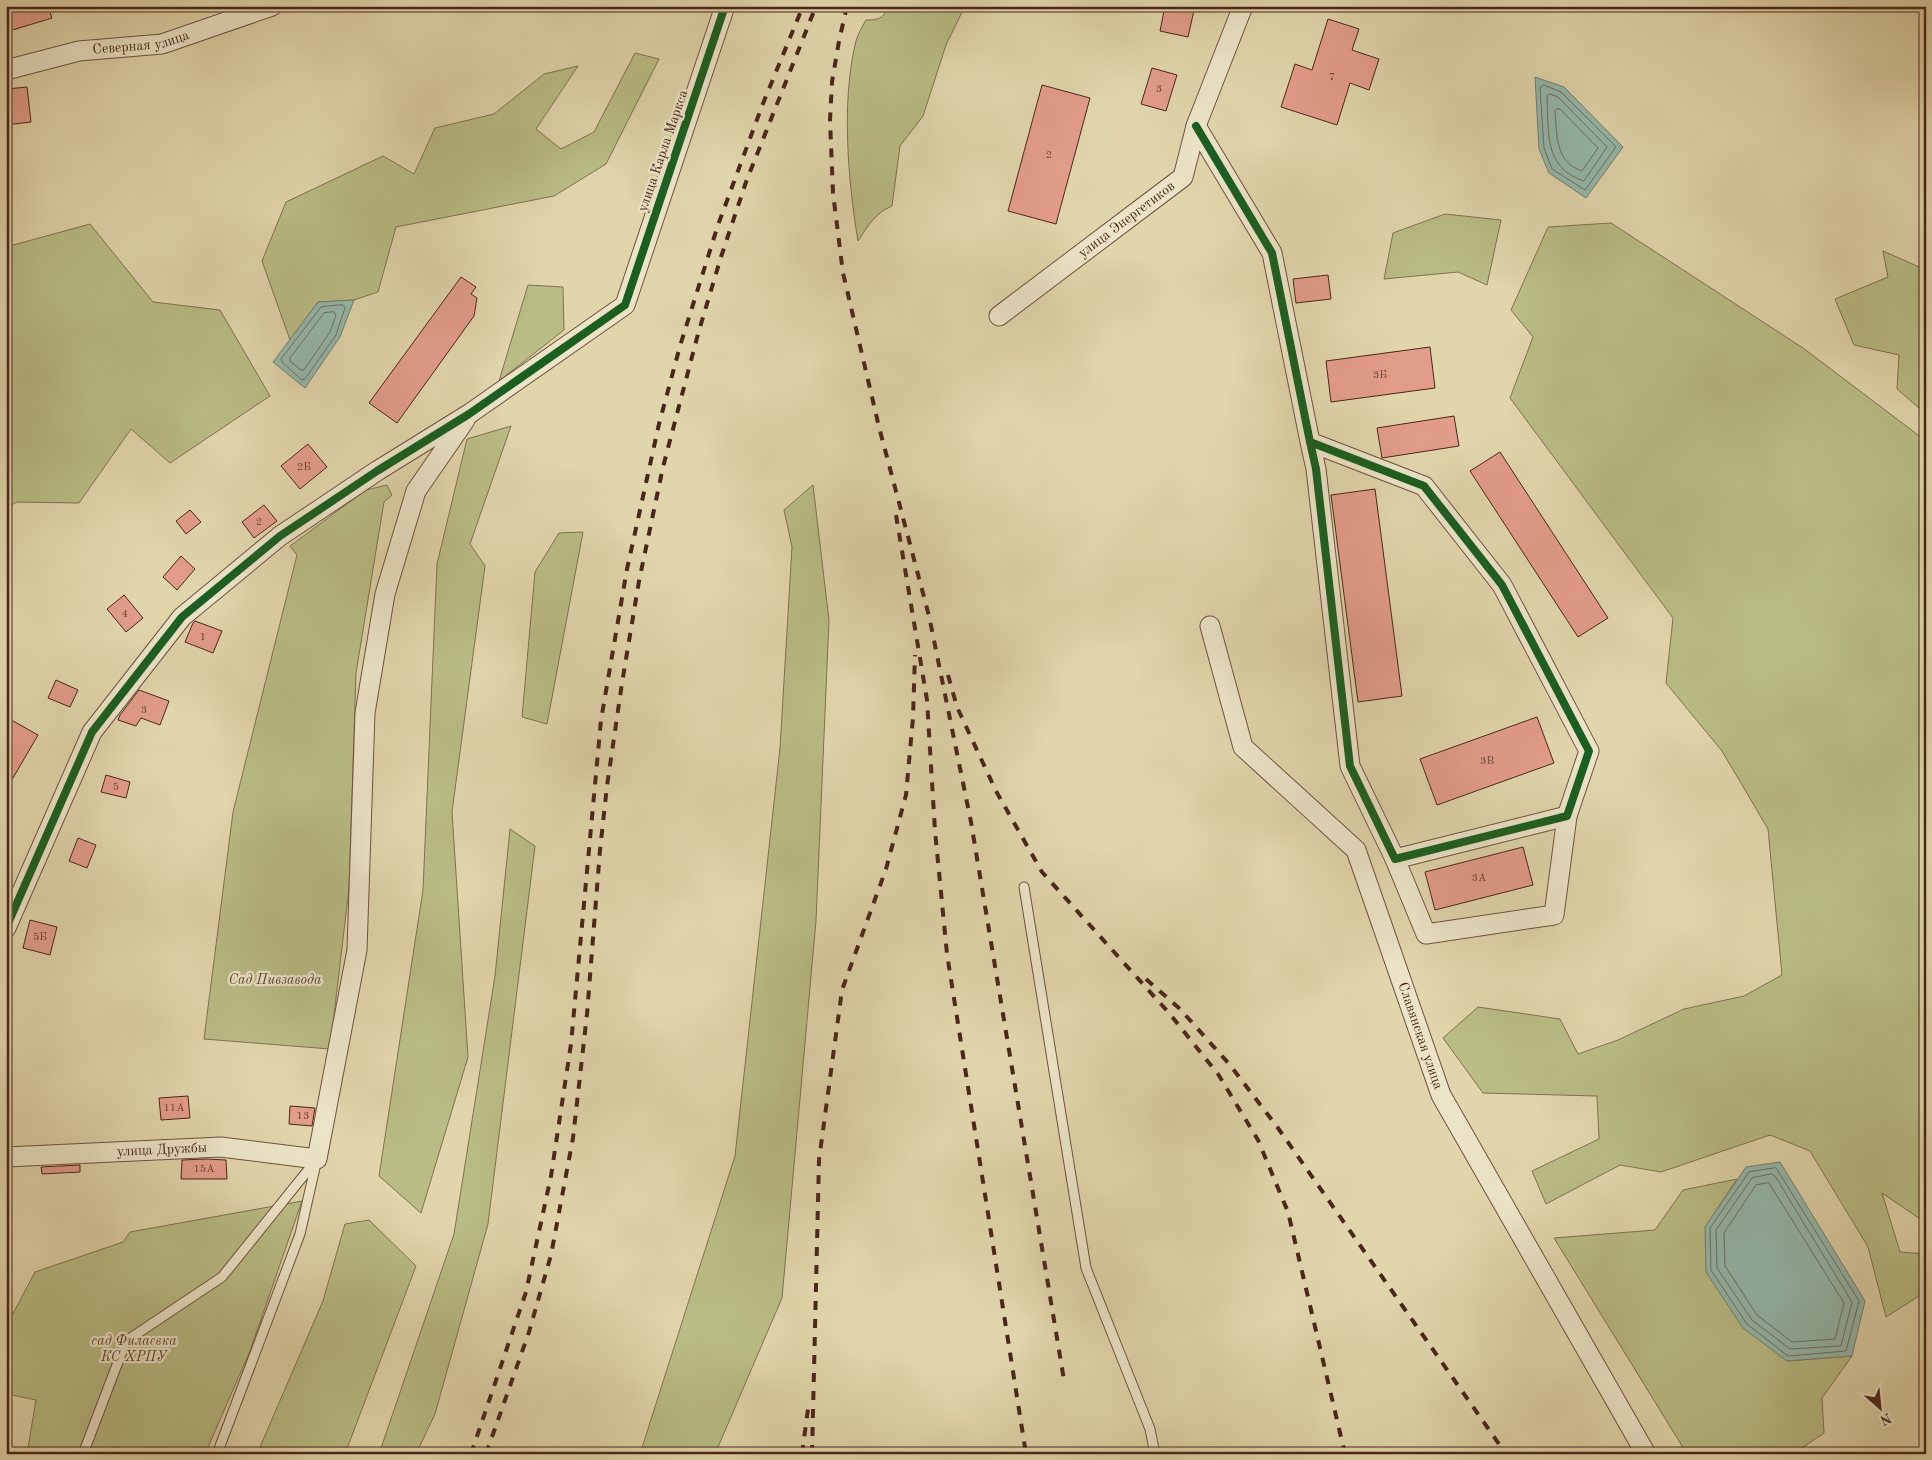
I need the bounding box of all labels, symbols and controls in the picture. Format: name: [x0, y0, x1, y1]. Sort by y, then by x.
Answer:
street label: Северная улица: [92, 28, 191, 57]
house number: 7: [1329, 72, 1335, 83]
house number: 3: [1156, 84, 1162, 95]
street label: улица Карла Маркса: [636, 88, 690, 214]
house number: 2: [1046, 150, 1052, 161]
street label: улица Энергетиков: [1076, 179, 1178, 260]
house number: 3Б: [1373, 370, 1387, 381]
house number: 2Б: [297, 462, 311, 473]
house number: 2: [256, 517, 262, 528]
house number: 4: [122, 609, 128, 620]
house number: 1: [200, 632, 206, 643]
house number: 3: [141, 705, 147, 716]
house number: 3В: [1480, 756, 1494, 767]
house number: 5: [113, 782, 119, 793]
house number: 3А: [1472, 873, 1487, 884]
house number: 5Б: [33, 932, 47, 943]
park label: Сад Пивзавода: [229, 973, 322, 987]
street label: Славянская улица: [1395, 981, 1445, 1091]
house number: 11А: [163, 1103, 185, 1114]
house number: 13: [297, 1111, 309, 1122]
street label: улица Дружбы: [116, 1141, 207, 1159]
house number: 15А: [193, 1164, 215, 1175]
park label: сад Филаевка КС ХРПУ: [91, 1334, 177, 1364]
north arrow: [1854, 1382, 1904, 1432]
text: N: [1877, 1410, 1893, 1427]

